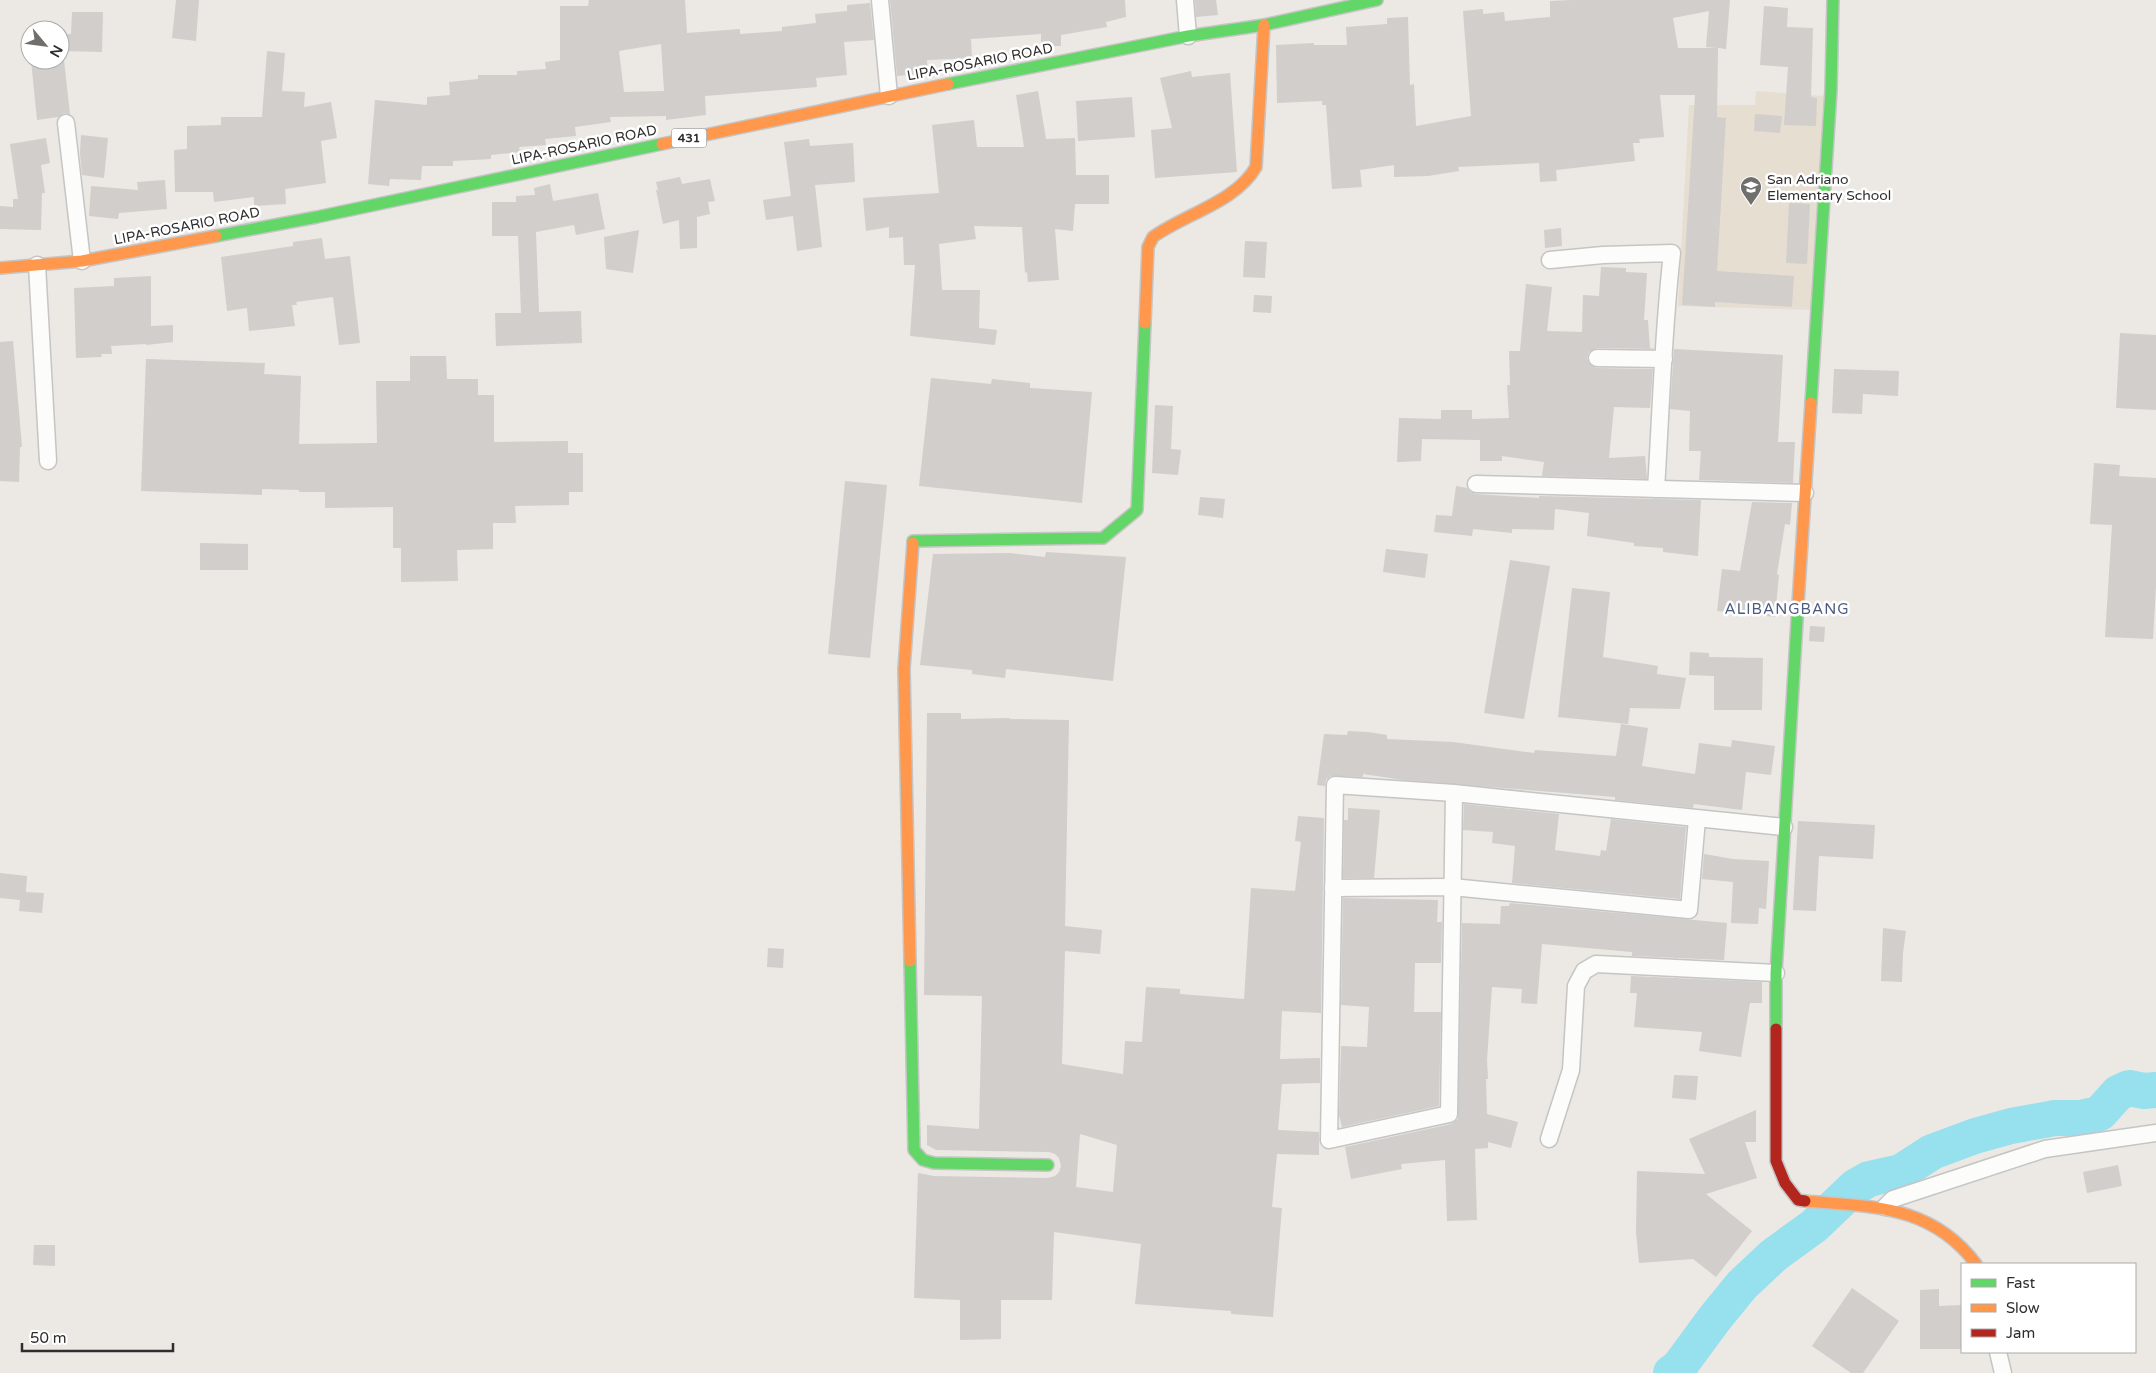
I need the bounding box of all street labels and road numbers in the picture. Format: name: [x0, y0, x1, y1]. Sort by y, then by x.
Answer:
street label: LIPA-ROSARIO ROAD: [906, 40, 1054, 84]
street label: LIPA-ROSARIO ROAD: [510, 121, 658, 169]
road number: 431: [672, 128, 706, 148]
street label: LIPA-ROSARIO ROAD: [113, 204, 261, 248]

